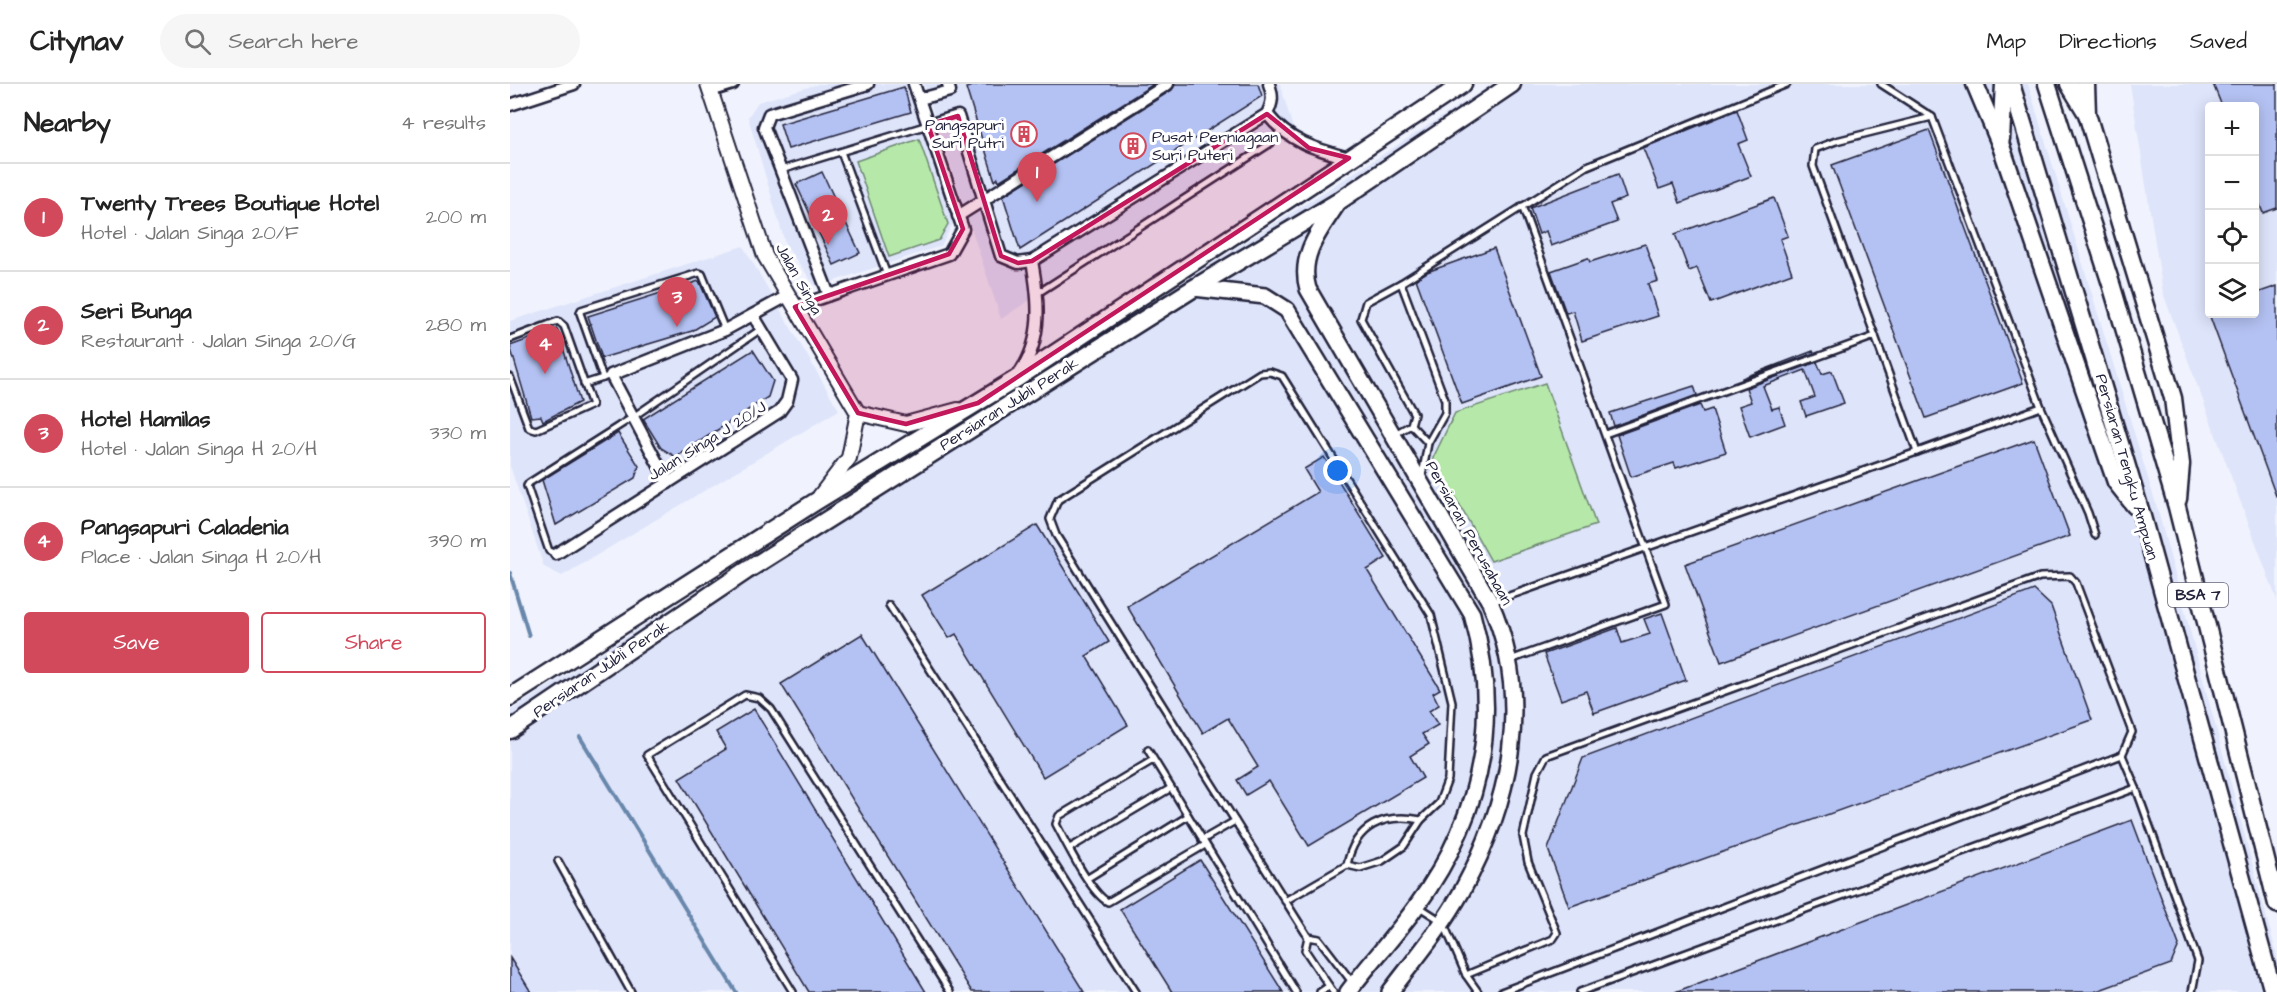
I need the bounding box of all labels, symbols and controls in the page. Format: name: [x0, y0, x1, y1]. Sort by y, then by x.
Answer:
search box: [160, 14, 580, 68]
text: Citynav: [30, 22, 124, 61]
icon: search: [181, 25, 214, 58]
text: Search here: [229, 26, 358, 57]
text: Map: [1986, 27, 2026, 56]
text: Directions: [2059, 27, 2157, 56]
text: Saved: [2190, 27, 2247, 56]
map controls: [2205, 102, 2259, 318]
button: +: [2205, 102, 2259, 156]
text: Nearby: [24, 105, 111, 141]
text: 4 results: [401, 109, 486, 137]
place label: Pangsapuri Suri Putri: [925, 114, 1005, 154]
building icon: Pangsapuri Suri Putri: [1009, 119, 1039, 149]
place label: Pusat Perniagaan Suri Puteri: [1152, 126, 1278, 166]
building icon: Pusat Perniagaan Suri Puteri: [1118, 131, 1148, 161]
pin: 1: [1018, 152, 1056, 202]
button: −: [2205, 156, 2259, 210]
text: Twenty Trees Boutique Hotel: [81, 188, 379, 219]
pin: 2: [808, 196, 848, 245]
text: 1: [42, 203, 45, 231]
text: 200 m: [426, 203, 486, 231]
button: locate: [2205, 210, 2259, 264]
text: Hotel · Jalan Singa 20/F: [81, 219, 299, 247]
street label: Jalan Singa: [769, 239, 828, 319]
button: layers: [2205, 264, 2259, 318]
pin: 3: [658, 278, 696, 327]
text: Seri Bunga: [81, 296, 192, 327]
text: 2: [38, 311, 49, 339]
text: 280 m: [425, 311, 486, 339]
pin: 4: [525, 324, 564, 374]
text: Restaurant · Jalan Singa 20/G: [81, 327, 356, 355]
street label: Persiaran Jubli Perak: [935, 352, 1083, 456]
street label: Persiaran Tengku Ampuan: [2089, 371, 2164, 563]
street label: Jalan Singa J 20/J: [644, 396, 771, 487]
text: Hotel Hamilas: [81, 404, 210, 435]
text: 3: [38, 419, 49, 447]
text: 330 m: [429, 419, 486, 447]
text: Hotel · Jalan Singa H 20/H: [81, 435, 317, 463]
your location: [1323, 456, 1352, 485]
street label: Persiaran Perusahaan: [1420, 457, 1518, 609]
text: Pangsapuri Caladenia: [81, 512, 289, 543]
text: 4: [37, 527, 50, 555]
text: 390 m: [428, 527, 486, 555]
text: Place · Jalan Singa H 20/H: [81, 543, 321, 571]
road number: BSA 7: [2168, 583, 2228, 607]
button: Save: [24, 612, 249, 673]
button: Share: [261, 612, 486, 673]
street label: Persiaran Jubli Perak: [528, 615, 674, 723]

